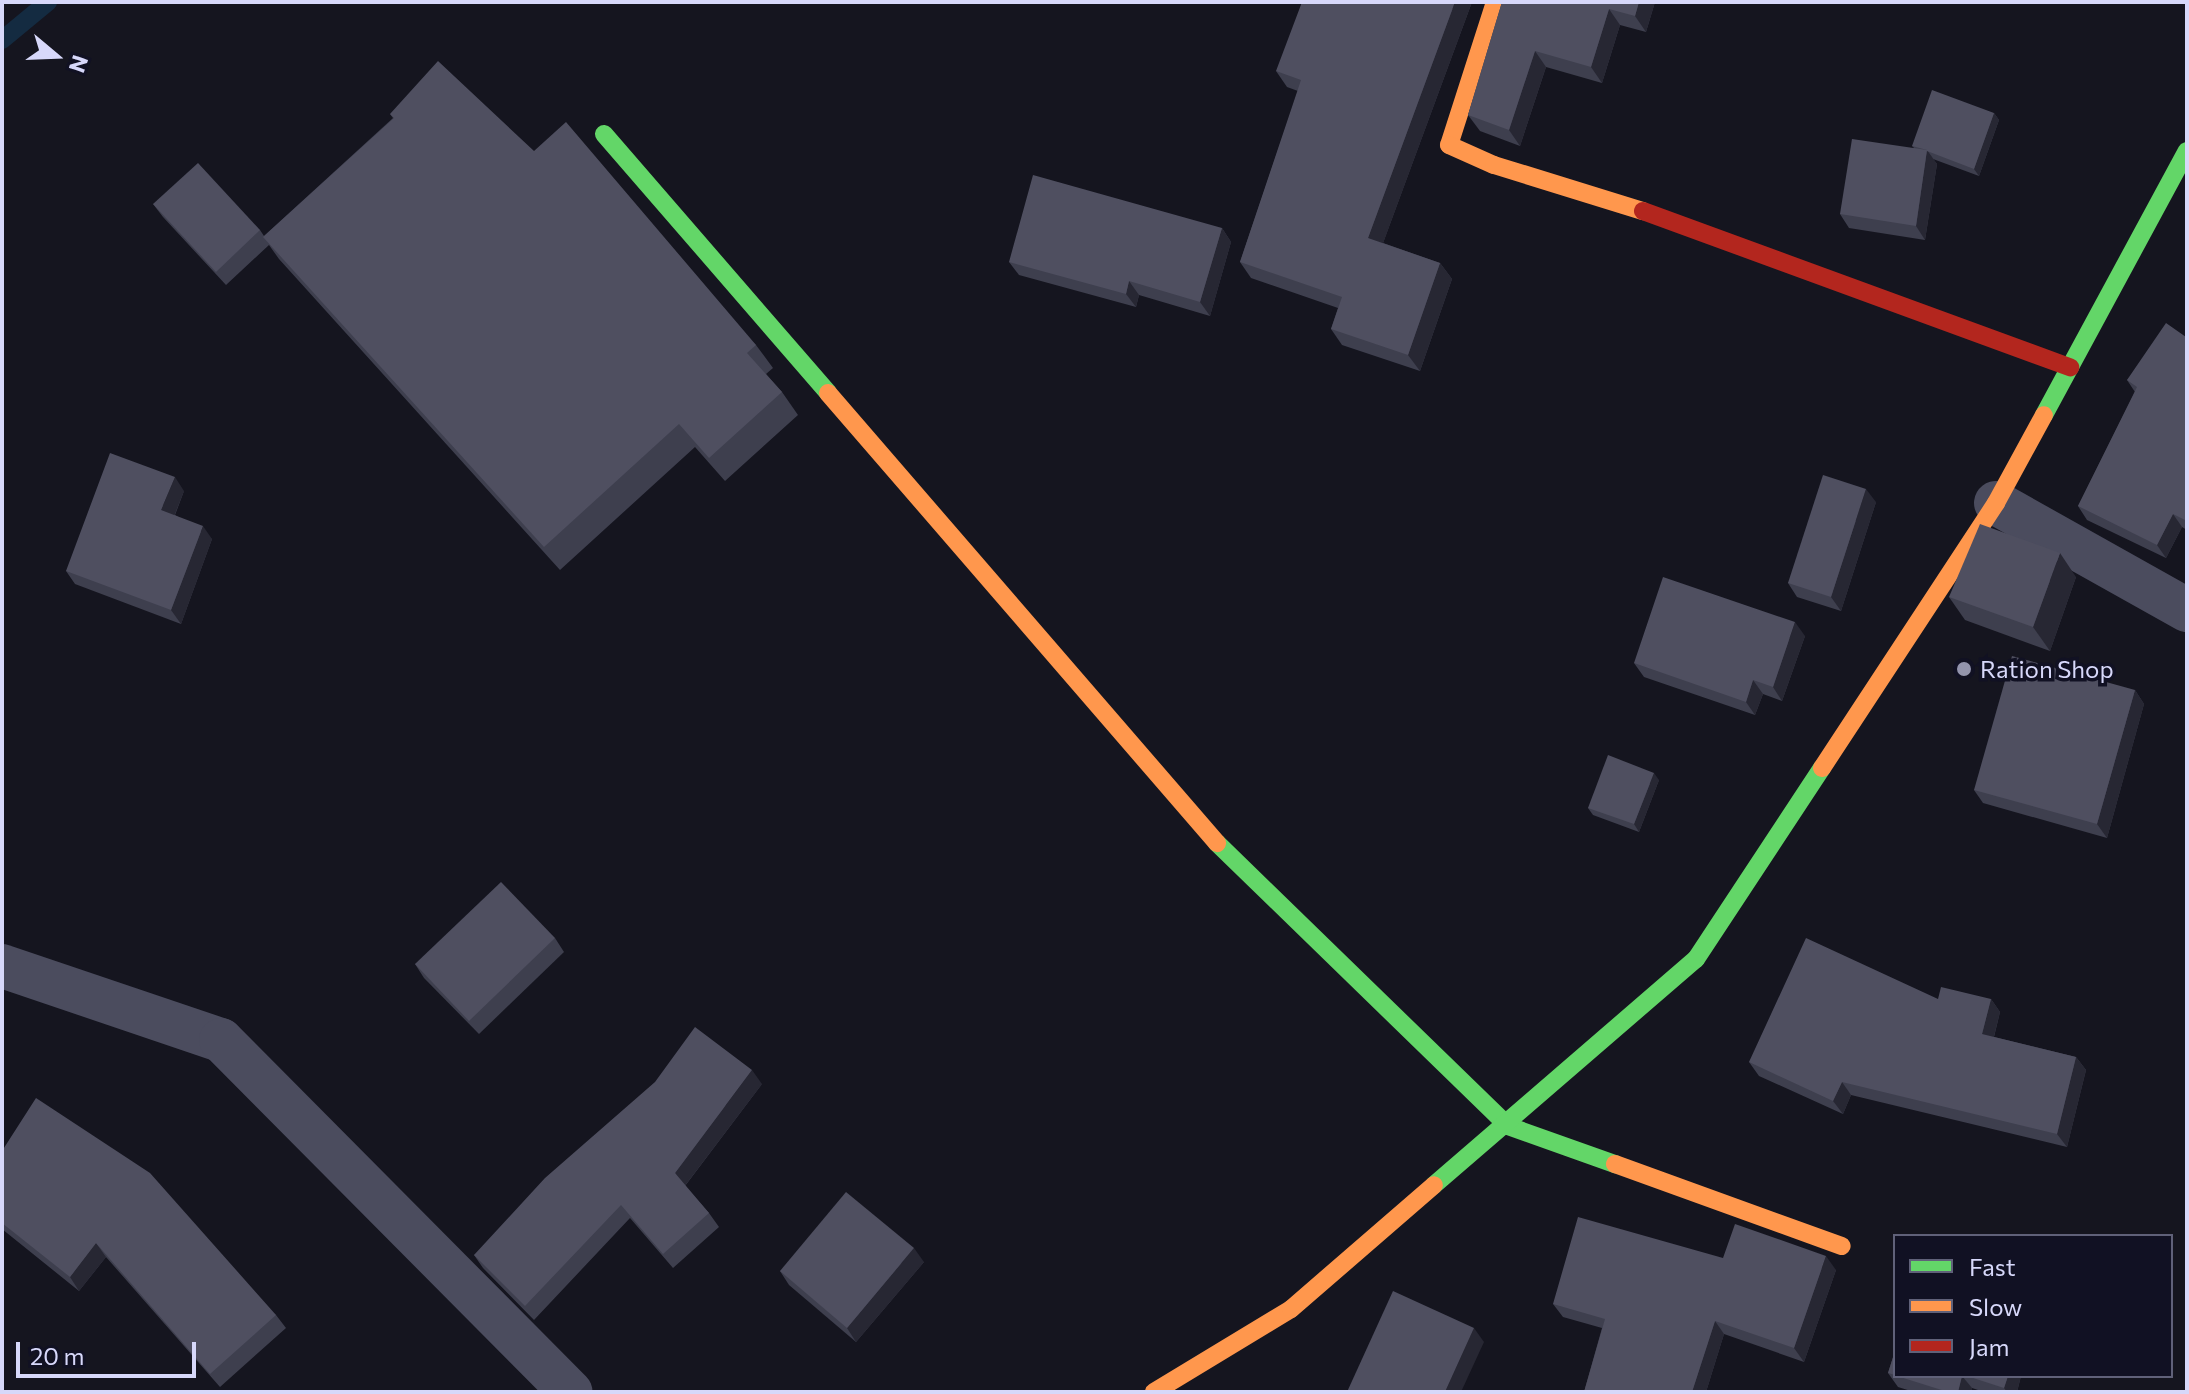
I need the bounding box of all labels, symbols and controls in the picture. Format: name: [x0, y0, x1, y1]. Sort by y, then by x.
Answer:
north arrow: [16, 16, 96, 96]
text: N: [64, 52, 95, 76]
place label: Ration Shop: [1980, 655, 2114, 683]
marker: Ration Shop: [1955, 660, 1973, 678]
legend: [1893, 1234, 2173, 1378]
text: Fast: [1969, 1252, 2016, 1281]
text: Slow: [1969, 1292, 2022, 1321]
scale bar: [20, 1326, 200, 1376]
text: Jam: [1969, 1332, 2009, 1361]
text: 20 m: [30, 1341, 84, 1370]

